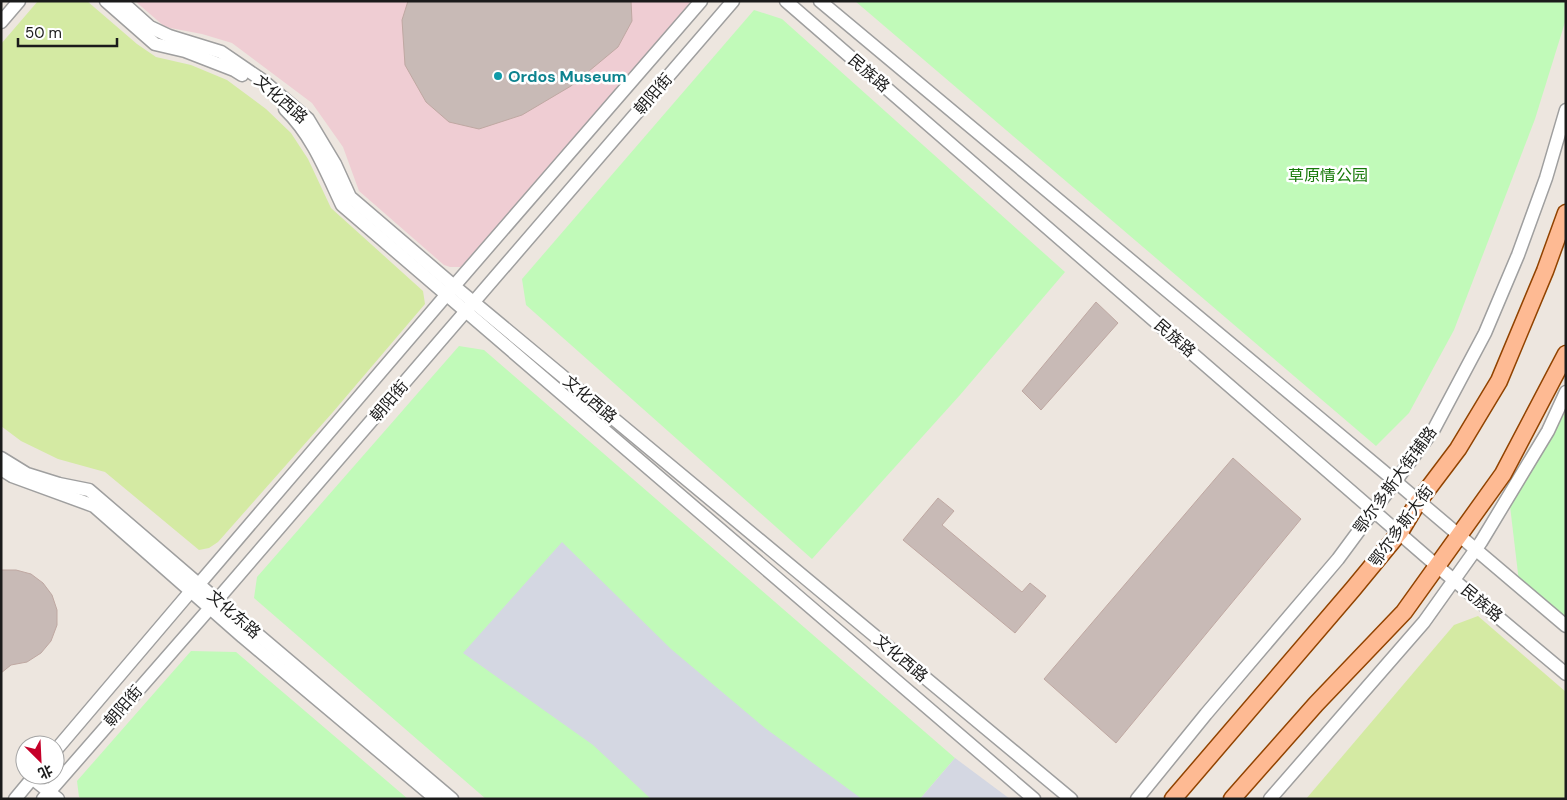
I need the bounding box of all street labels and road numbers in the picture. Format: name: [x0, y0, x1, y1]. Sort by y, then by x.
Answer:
street label: 民族路: [844, 49, 894, 97]
street label: 朝阳街: [629, 69, 677, 119]
street label: 文化西路: [250, 70, 312, 128]
street label: 民族路: [1150, 314, 1200, 362]
street label: 文化西路: [559, 370, 621, 428]
street label: 朝阳街: [365, 376, 413, 426]
street label: 鄂尔多斯大街辅路: [1350, 423, 1440, 537]
street label: 鄂尔多斯大街: [1365, 482, 1437, 570]
street label: 民族路: [1457, 580, 1507, 626]
street label: 文化东路: [203, 585, 265, 643]
street label: 文化西路: [870, 629, 932, 687]
street label: 朝阳街: [99, 681, 147, 731]

